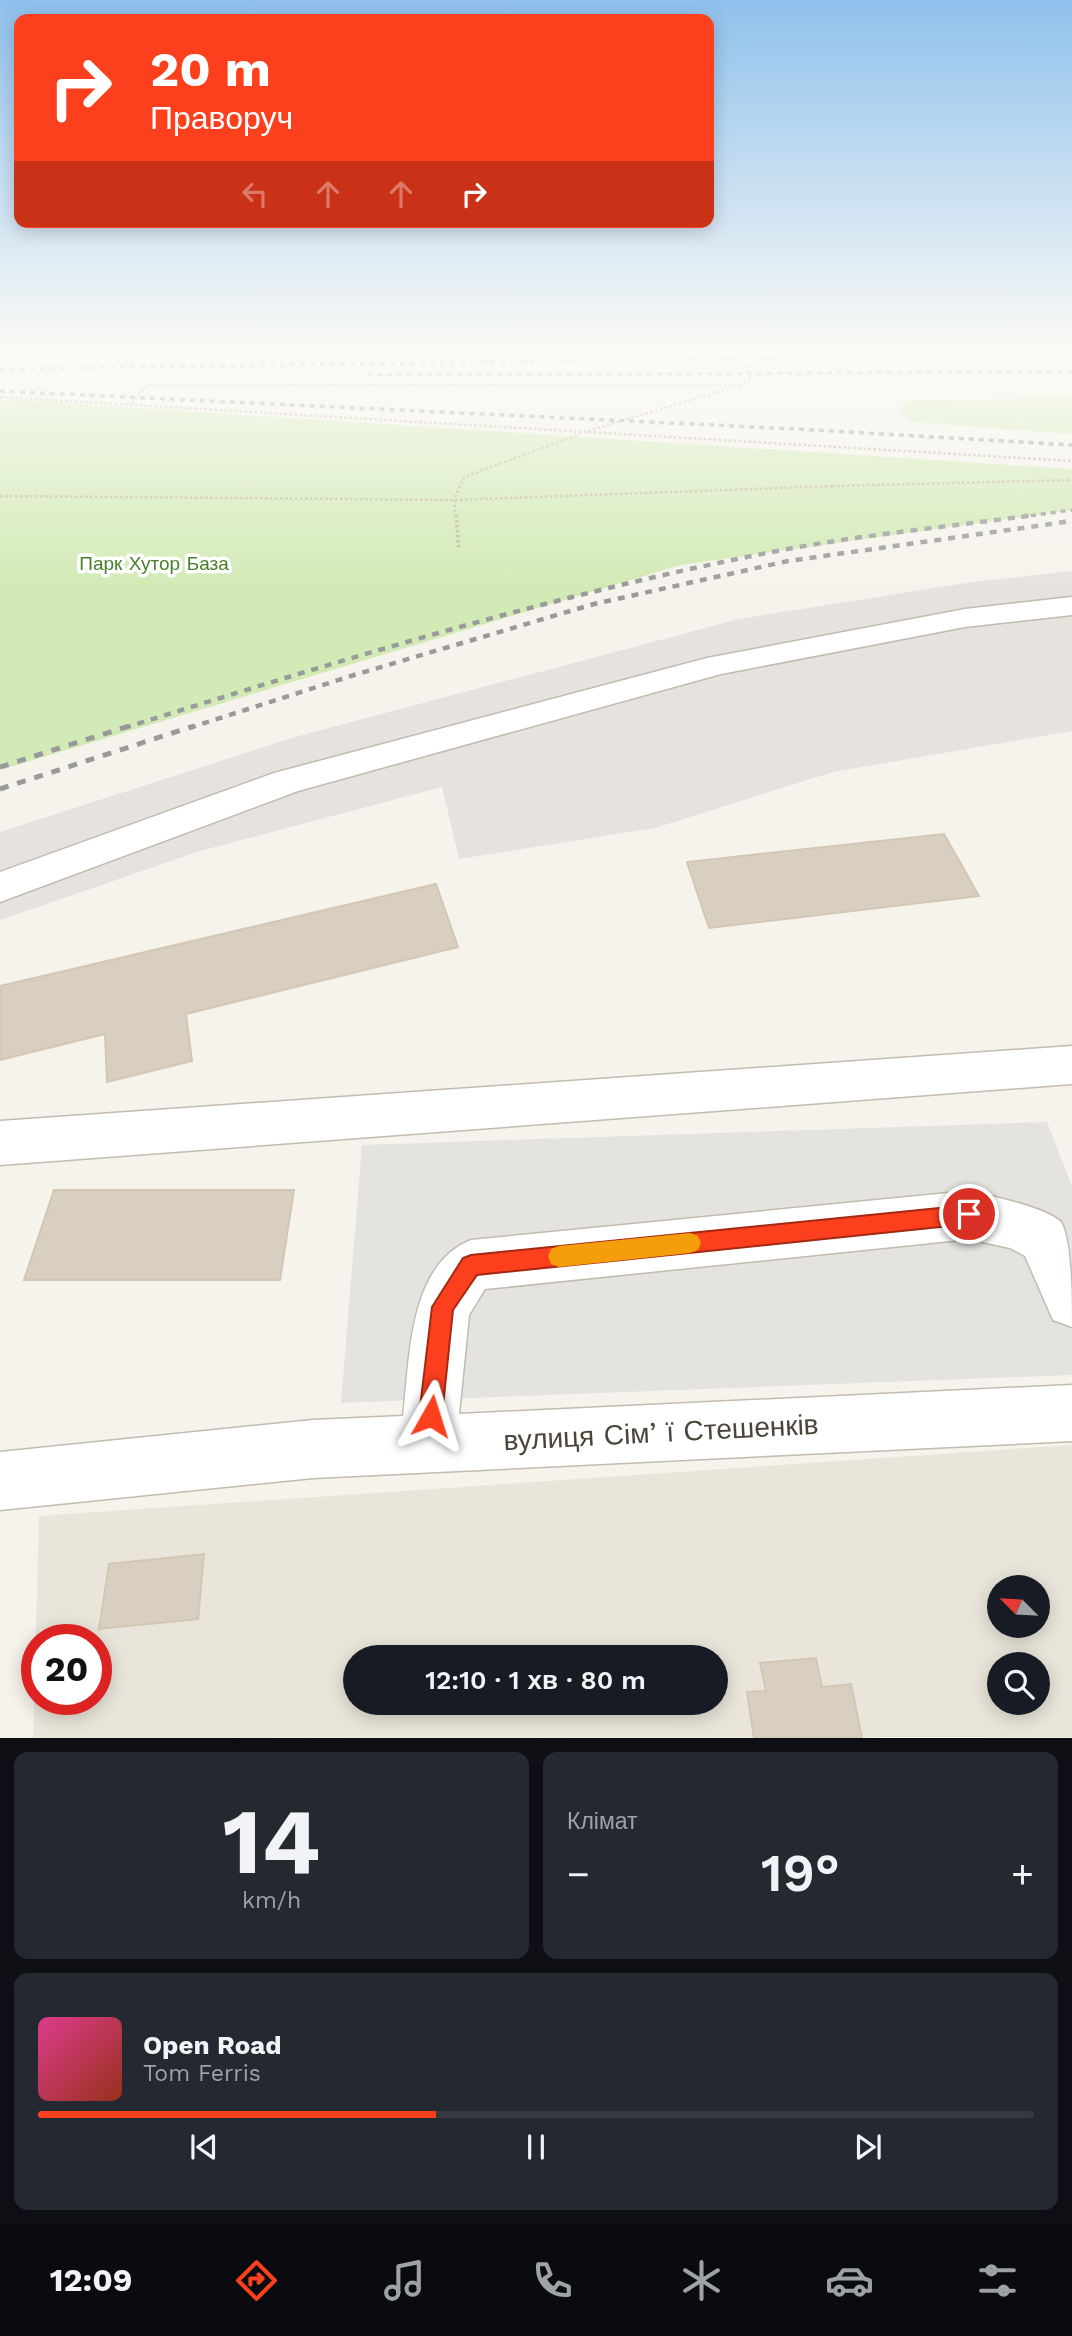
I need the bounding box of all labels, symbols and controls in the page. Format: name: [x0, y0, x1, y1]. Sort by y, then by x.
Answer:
text: 20 m: [150, 40, 271, 98]
icon: right: [35, 42, 126, 133]
text: Праворуч: [150, 99, 293, 137]
icon: left: [236, 175, 274, 213]
icon: ahead: [309, 175, 347, 213]
icon: ahead: [382, 175, 420, 213]
icon: right: [455, 175, 493, 213]
park label: Парк Хутор База: [79, 552, 229, 575]
pin: [939, 1184, 999, 1244]
icon: arrive: [950, 1195, 988, 1233]
position arrow: [394, 1379, 468, 1453]
street label: вулиця Сімʼї Стешенків: [503, 1408, 819, 1457]
north arrow: [987, 1575, 1050, 1638]
map controls: [987, 1575, 1050, 1715]
speed limit sign: 20: [21, 1624, 112, 1715]
button: search: [987, 1652, 1050, 1715]
text: 12:10 · 1 хв · 80 m: [425, 1665, 646, 1695]
text: 14: [222, 1788, 321, 1895]
text: Клімат: [567, 1808, 638, 1835]
text: 19°: [761, 1843, 840, 1904]
text: −: [567, 1852, 590, 1896]
text: +: [1011, 1852, 1034, 1896]
text: km/h: [242, 1887, 301, 1914]
text: Open Road: [143, 2030, 281, 2060]
text: Tom Ferris: [143, 2060, 261, 2087]
icon: previous: [185, 2128, 223, 2166]
icon: pause: [517, 2128, 555, 2166]
icon: next: [849, 2128, 887, 2166]
icon: directions: [232, 2256, 281, 2305]
icon: music: [380, 2256, 429, 2305]
icon: phone: [528, 2256, 577, 2305]
icon: climate: [677, 2256, 726, 2305]
icon: car: [825, 2256, 874, 2305]
icon: filters: [973, 2256, 1022, 2305]
text: 12:09: [50, 2261, 133, 2299]

